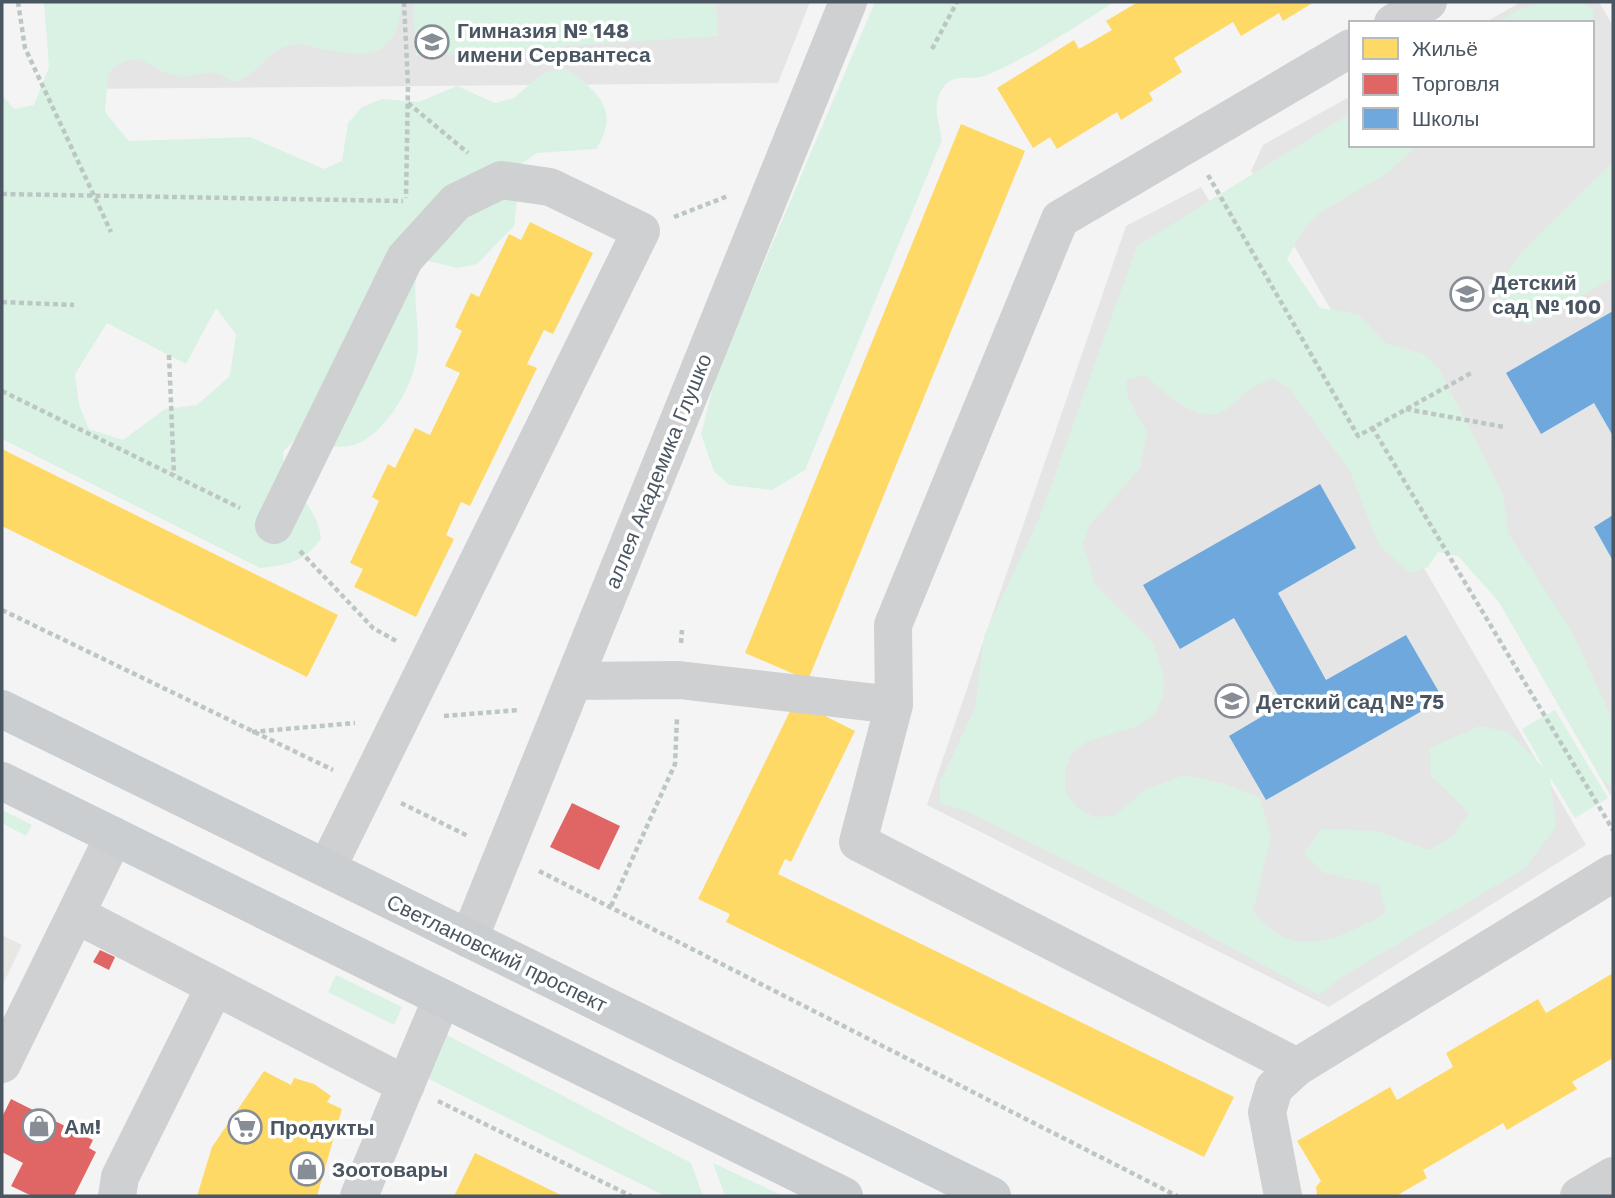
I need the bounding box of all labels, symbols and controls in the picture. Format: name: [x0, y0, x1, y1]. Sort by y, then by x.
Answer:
place label: Гимназия № 148 имени Сервантеса: [457, 18, 651, 67]
legend: [1349, 21, 1594, 147]
school or university icon: Гимназия № 148 имени Сервантеса: [413, 23, 451, 61]
text: Жильё: [1412, 36, 1478, 61]
text: Торговля: [1412, 71, 1500, 96]
text: Школы: [1412, 106, 1479, 131]
place label: Детский сад № 100: [1492, 270, 1601, 319]
school or university icon: Детский сад № 100: [1448, 275, 1486, 313]
street label: аллея Академика Глушко: [599, 350, 717, 592]
school or university icon: Детский сад № 75: [1213, 682, 1251, 720]
place label: Детский сад № 75: [1256, 689, 1444, 714]
street label: Светлановский проспект: [383, 889, 612, 1017]
shop icon: Ам!: [20, 1107, 58, 1145]
supermarket icon: Продукты: [226, 1108, 264, 1146]
place label: Ам!: [64, 1114, 101, 1139]
place label: Продукты: [270, 1115, 374, 1140]
shop icon: Зоотовары: [288, 1150, 326, 1188]
place label: Зоотовары: [332, 1157, 448, 1182]

